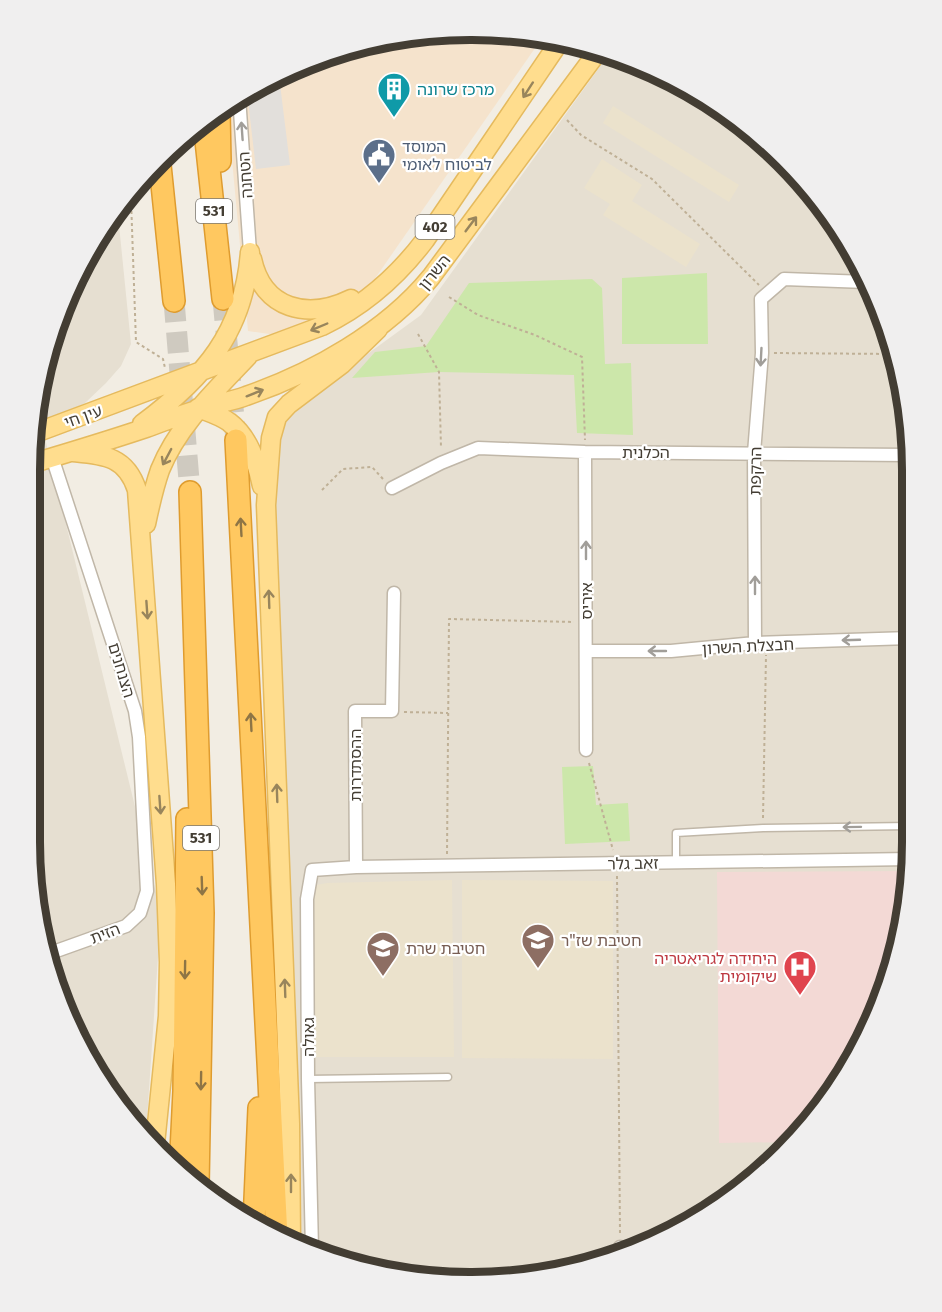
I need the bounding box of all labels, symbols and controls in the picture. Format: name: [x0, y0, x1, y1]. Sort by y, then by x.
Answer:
building icon: מרכז שרונה: [376, 71, 412, 118]
place label: מרכז שרונה: [417, 80, 494, 99]
one-way arrow: [522, 81, 534, 98]
one-way arrow: [236, 122, 247, 141]
public building icon: המוסד לביטוח לאומי: [361, 137, 397, 184]
place label: המוסד לביטוח לאומי: [402, 137, 492, 174]
street label: הטחנה: [234, 151, 257, 199]
road number: 531: [196, 199, 232, 223]
road number: 402: [416, 215, 454, 239]
one-way arrow: [465, 217, 477, 233]
street label: השרון: [414, 251, 454, 294]
one-way arrow: [310, 322, 328, 333]
one-way arrow: [756, 347, 767, 367]
one-way arrow: [246, 387, 264, 398]
street label: עין חי: [62, 401, 105, 432]
street label: הכלנית: [622, 443, 670, 462]
street label: הרקפת: [746, 446, 765, 496]
one-way arrow: [160, 448, 172, 466]
one-way arrow: [235, 518, 246, 538]
one-way arrow: [580, 541, 592, 561]
one-way arrow: [749, 575, 761, 595]
street label: איריס: [577, 582, 596, 620]
one-way arrow: [264, 589, 275, 609]
one-way arrow: [141, 600, 152, 619]
street label: חבצלת השרון: [702, 635, 795, 658]
one-way arrow: [842, 635, 862, 646]
street label: הצנחנים: [104, 640, 139, 700]
one-way arrow: [647, 645, 667, 657]
one-way arrow: [246, 713, 257, 733]
street label: ההסתדרות: [346, 729, 365, 801]
one-way arrow: [271, 784, 282, 804]
one-way arrow: [155, 794, 166, 814]
one-way arrow: [843, 821, 863, 833]
road number: 531: [183, 826, 219, 850]
street label: זאב גלר: [607, 854, 659, 873]
one-way arrow: [197, 876, 208, 896]
street label: הזית: [87, 919, 123, 948]
school or university icon: חטיבת שז"ר: [520, 922, 556, 969]
school or university icon: חטיבת שרת: [365, 930, 401, 977]
place label: חטיבת שז"ר: [561, 931, 642, 950]
place label: חטיבת שרת: [406, 939, 485, 958]
place label: היחידה לגריאטריה שיקומית: [654, 949, 777, 986]
hospital icon: היחידה לגריאטריה שיקומית: [782, 949, 818, 996]
one-way arrow: [180, 960, 191, 980]
one-way arrow: [280, 979, 291, 999]
street label: גאולה: [299, 1017, 318, 1057]
one-way arrow: [195, 1071, 207, 1091]
one-way arrow: [285, 1174, 297, 1194]

